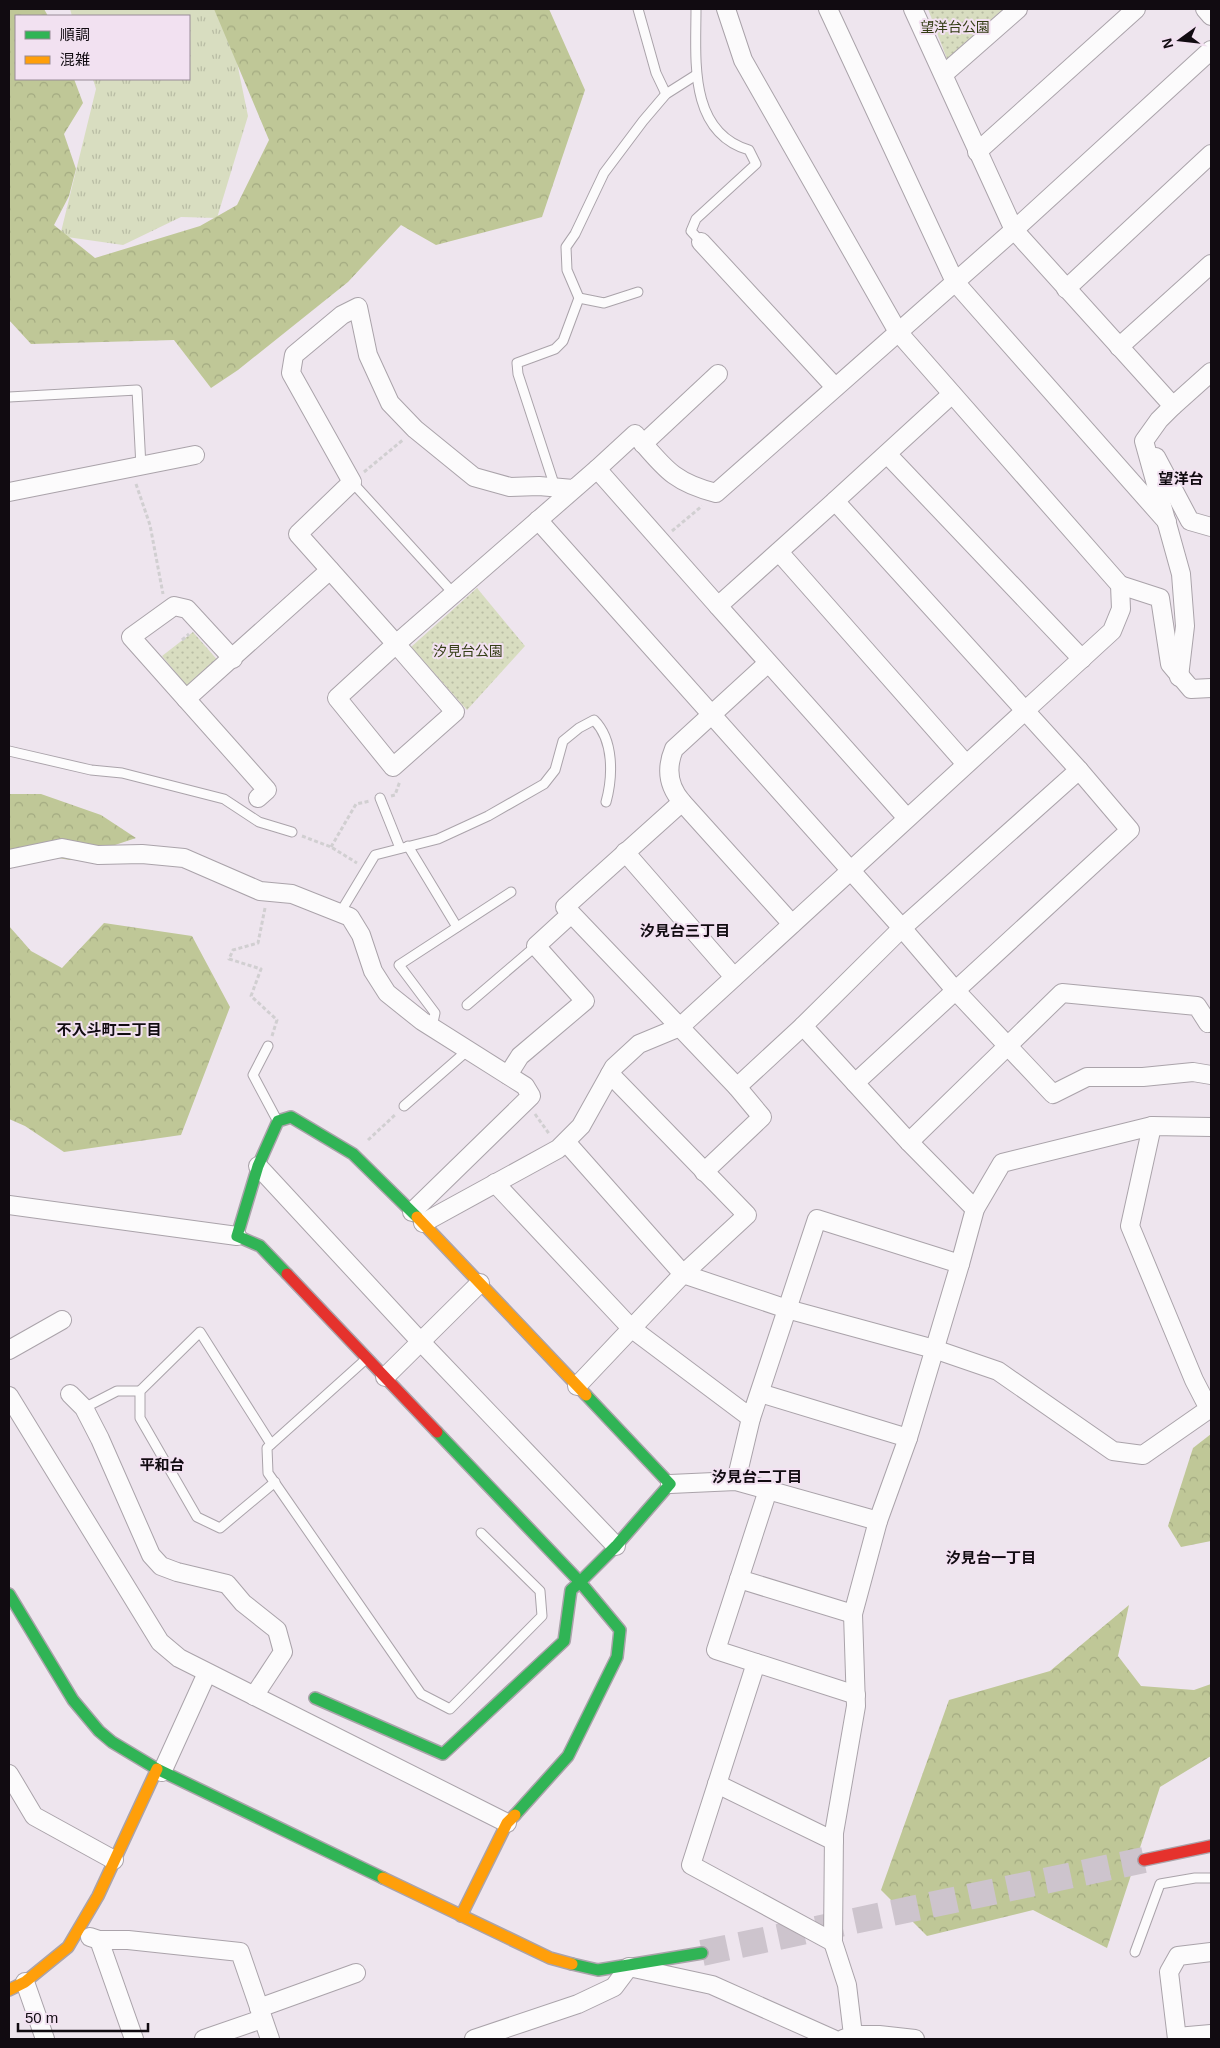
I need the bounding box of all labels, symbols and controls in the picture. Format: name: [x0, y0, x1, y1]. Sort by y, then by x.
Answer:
legend: [15, 15, 190, 80]
north arrow: [1155, 15, 1205, 65]
park label: 望洋台公園: [920, 19, 990, 35]
text: 順調: [60, 26, 90, 43]
text: N: [1158, 36, 1176, 50]
text: 混雑: [60, 51, 90, 68]
district label: 望洋台: [1158, 470, 1204, 487]
park label: 汐見台公園: [433, 643, 503, 659]
district label: 汐見台三丁目: [640, 922, 730, 939]
district label: 不入斗町二丁目: [56, 1021, 162, 1038]
district label: 平和台: [139, 1456, 185, 1473]
district label: 汐見台二丁目: [712, 1468, 802, 1485]
district label: 汐見台一丁目: [946, 1549, 1036, 1566]
scale bar: [18, 2000, 148, 2032]
text: 50 m: [25, 2009, 58, 2026]

